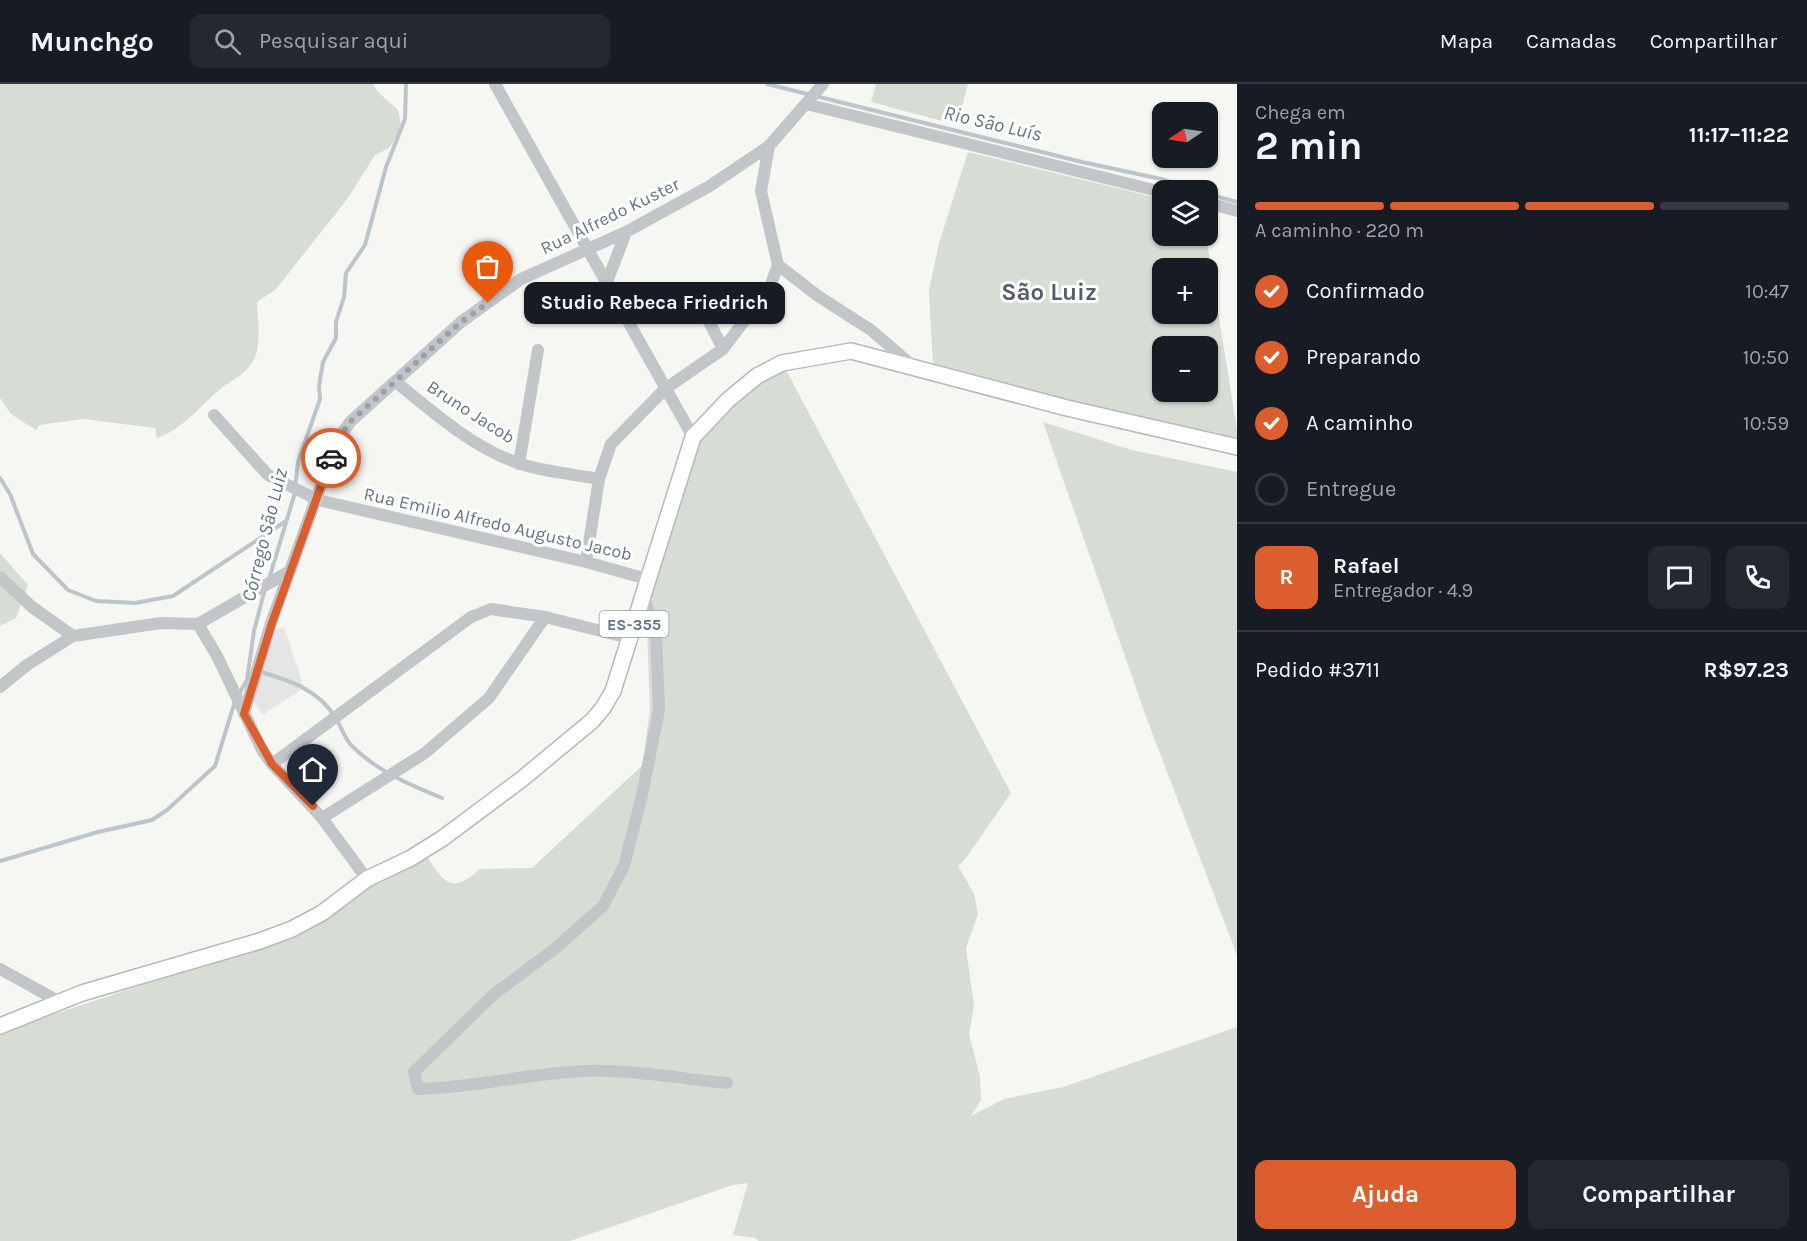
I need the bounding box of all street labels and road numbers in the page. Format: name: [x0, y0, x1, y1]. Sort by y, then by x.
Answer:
street label: Rua Alfredo Kuster: [537, 173, 684, 259]
street label: Bruno Jacob: [423, 375, 519, 449]
street label: Rua Emilio Alfredo Augusto Jacob: [362, 482, 634, 566]
road number: ES-355: [600, 611, 668, 637]

